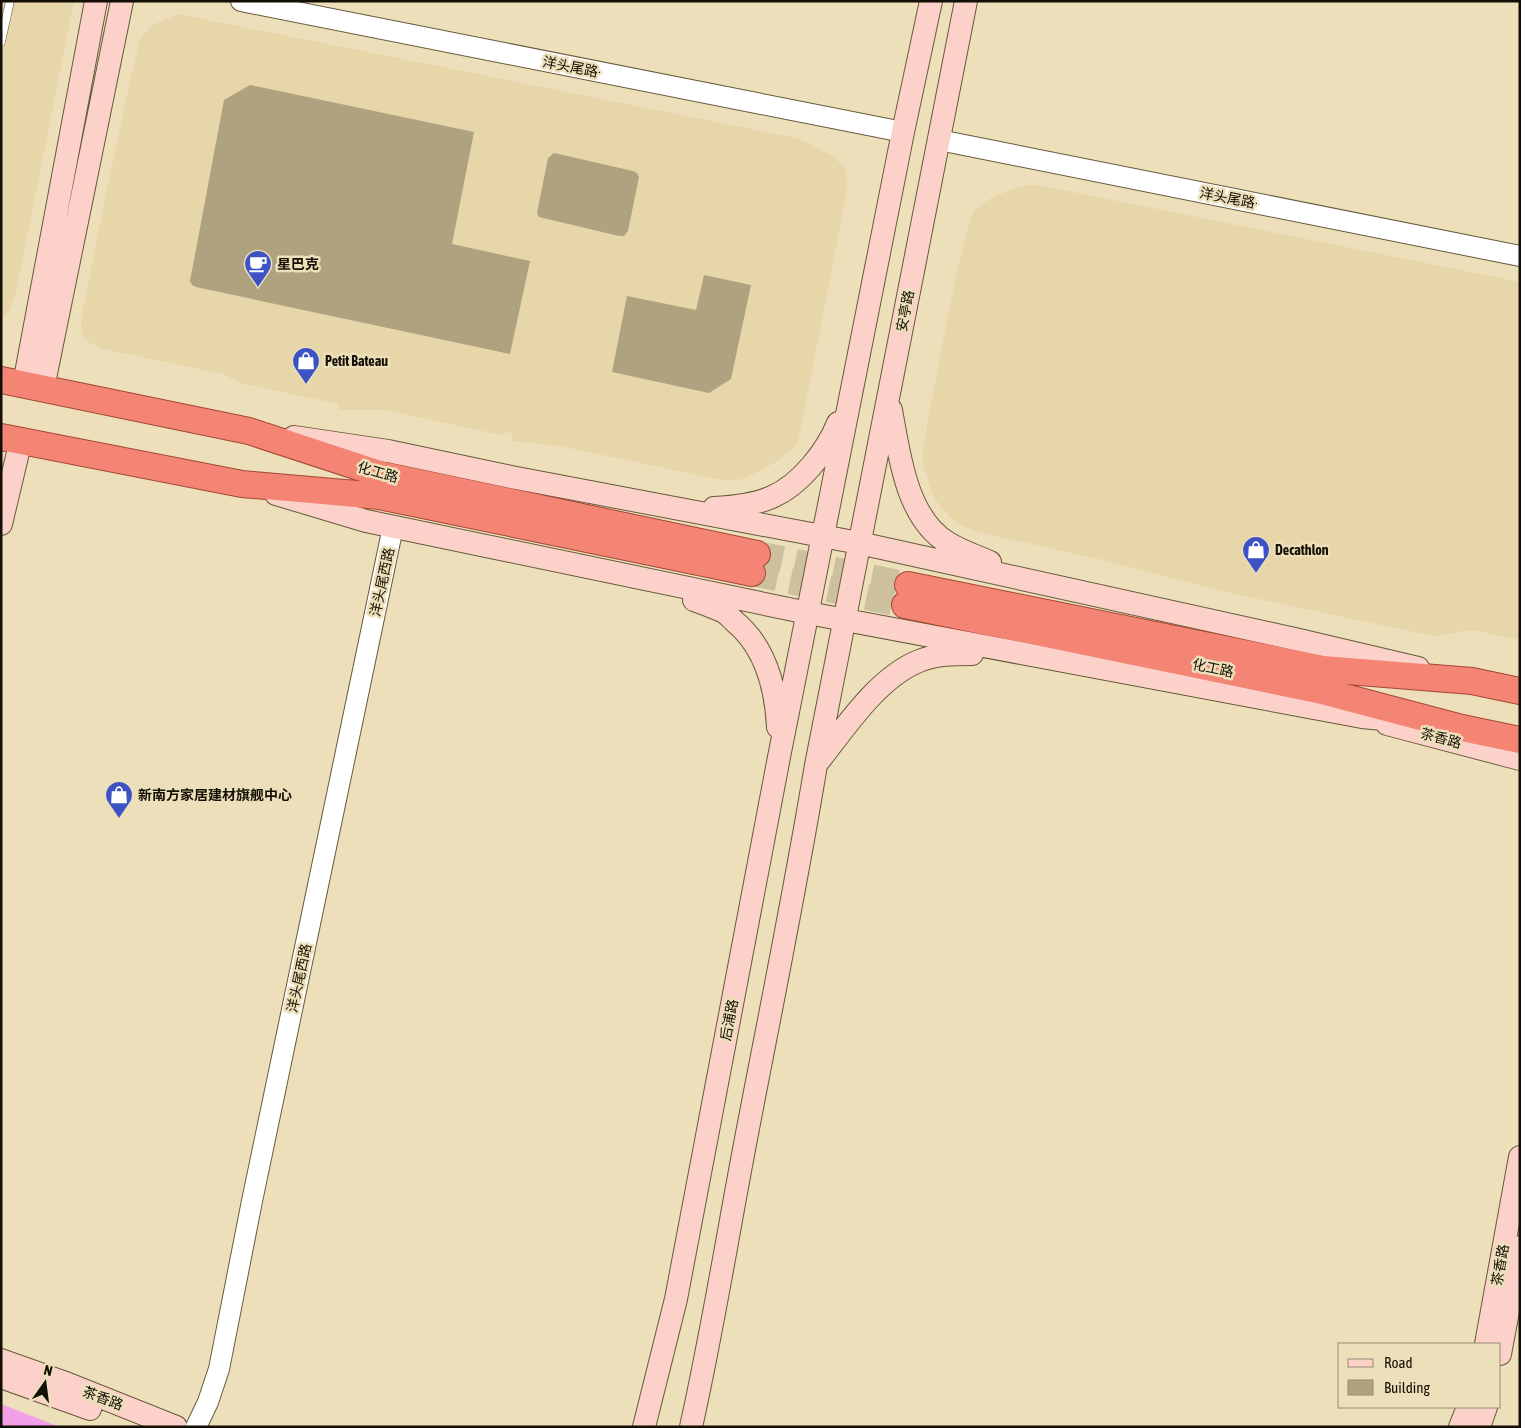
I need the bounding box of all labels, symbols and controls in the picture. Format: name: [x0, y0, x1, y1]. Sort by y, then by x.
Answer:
street label: 洋头尾路·: [542, 54, 602, 80]
street label: 洋头尾路·: [1199, 185, 1259, 211]
cafe icon: 星巴克: [243, 249, 273, 288]
place label: 星巴克: [277, 256, 319, 272]
street label: 安亭路: [893, 289, 917, 333]
shop icon: Petit Bateau: [291, 346, 321, 385]
place label: Petit Bateau: [325, 353, 388, 369]
street label: 化工路: [356, 459, 400, 485]
shop icon: Decathlon: [1241, 535, 1271, 574]
place label: Decathlon: [1275, 542, 1329, 558]
street label: 洋头尾西路: [367, 546, 397, 618]
street label: 化工路: [1191, 656, 1235, 680]
street label: 茶香路: [1419, 725, 1463, 751]
shop icon: 新南方家居建材旗舰中心: [104, 780, 134, 819]
place label: 新南方家居建材旗舰中心: [138, 787, 292, 803]
street label: 洋头尾西路: [284, 942, 314, 1014]
street label: 后浦路: [717, 998, 741, 1042]
street label: 茶香路: [1488, 1243, 1512, 1287]
legend: [1338, 1343, 1501, 1408]
text: Road: [1384, 1354, 1413, 1371]
north arrow: [20, 1358, 70, 1408]
text: N: [42, 1362, 54, 1379]
text: Building: [1384, 1379, 1430, 1396]
street label: 茶香路: [81, 1383, 125, 1413]

